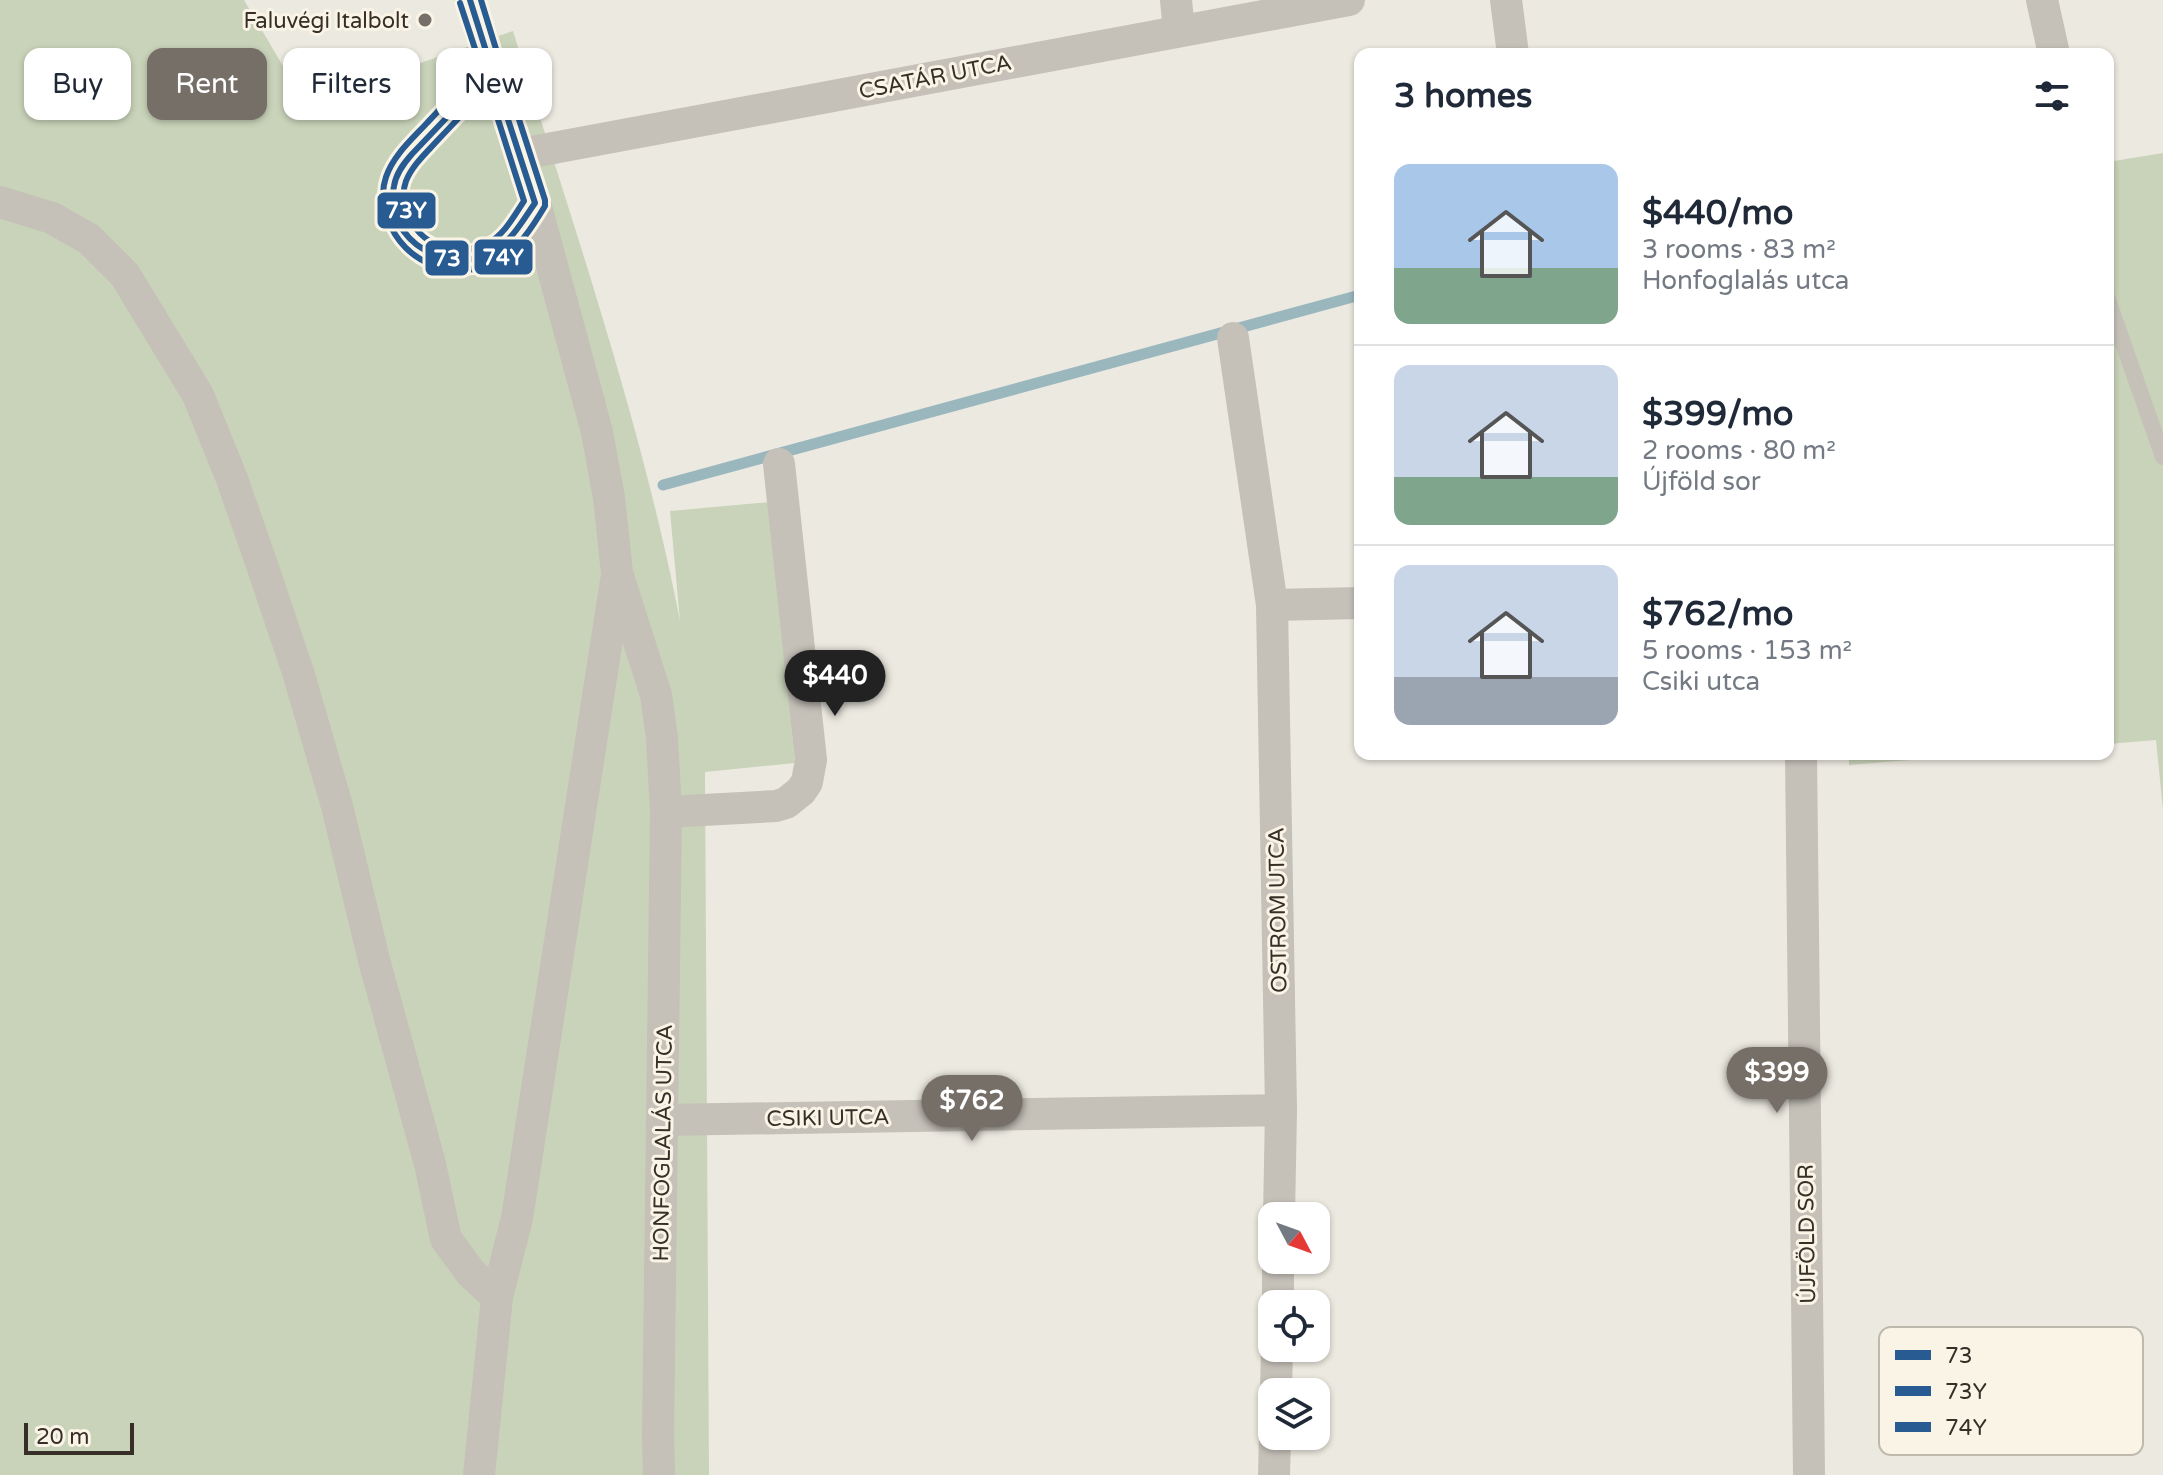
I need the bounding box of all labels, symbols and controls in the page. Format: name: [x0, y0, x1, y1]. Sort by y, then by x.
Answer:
place label: Faluvégi Italbolt: [244, 8, 409, 34]
marker: Faluvégi Italbolt: [416, 11, 434, 29]
chip: Buy: [24, 48, 131, 120]
chip: Rent: [147, 48, 267, 120]
chip: Filters: [283, 48, 420, 120]
chip: New: [436, 48, 552, 120]
street label: CSATÁR UTCA: [856, 48, 1014, 105]
icon: filters: [2030, 74, 2074, 118]
text: 3 homes: [1394, 76, 1532, 117]
line badge: 73Y: [376, 191, 437, 230]
text: $440/mo: [1642, 193, 1793, 234]
icon: home: [1458, 196, 1554, 292]
text: 73Y: [385, 198, 427, 224]
text: 3 rooms · 83 m²: [1642, 234, 1836, 265]
line badge: 74Y: [473, 238, 534, 276]
line badge: 73: [424, 239, 470, 277]
text: 74Y: [482, 245, 524, 271]
text: 73: [433, 246, 461, 272]
text: Honfoglalás utca: [1642, 265, 1849, 296]
text: $399/mo: [1642, 394, 1793, 435]
icon: home: [1458, 397, 1554, 493]
text: 2 rooms · 80 m²: [1642, 435, 1836, 466]
text: Újföld sor: [1642, 466, 1761, 497]
text: $762/mo: [1642, 594, 1793, 635]
icon: home: [1458, 597, 1554, 693]
text: 5 rooms · 153 m²: [1642, 635, 1852, 666]
pin: $440: [788, 650, 882, 718]
text: $440: [802, 660, 868, 691]
text: Csiki utca: [1642, 666, 1760, 697]
street label: OSTROM UTCA: [1264, 827, 1292, 993]
street label: HONFOGLALÁS UTCA: [647, 1024, 678, 1262]
pin: $399: [1730, 1047, 1824, 1115]
text: $399: [1744, 1057, 1810, 1088]
pin: $762: [925, 1075, 1019, 1143]
text: $762: [939, 1085, 1005, 1116]
street label: CSIKI UTCA: [766, 1104, 890, 1132]
street label: ÚJFÖLD SOR: [1792, 1164, 1821, 1304]
north arrow: [1258, 1202, 1330, 1274]
map controls: [1258, 1202, 1330, 1450]
button: locate: [1258, 1290, 1330, 1362]
legend: [1879, 1327, 2143, 1455]
text: 73: [1945, 1343, 1973, 1369]
button: layers: [1258, 1378, 1330, 1450]
text: 73Y: [1945, 1379, 1987, 1405]
text: 74Y: [1945, 1415, 1987, 1441]
scale bar: [24, 1419, 134, 1455]
text: 20 m: [36, 1424, 90, 1450]

